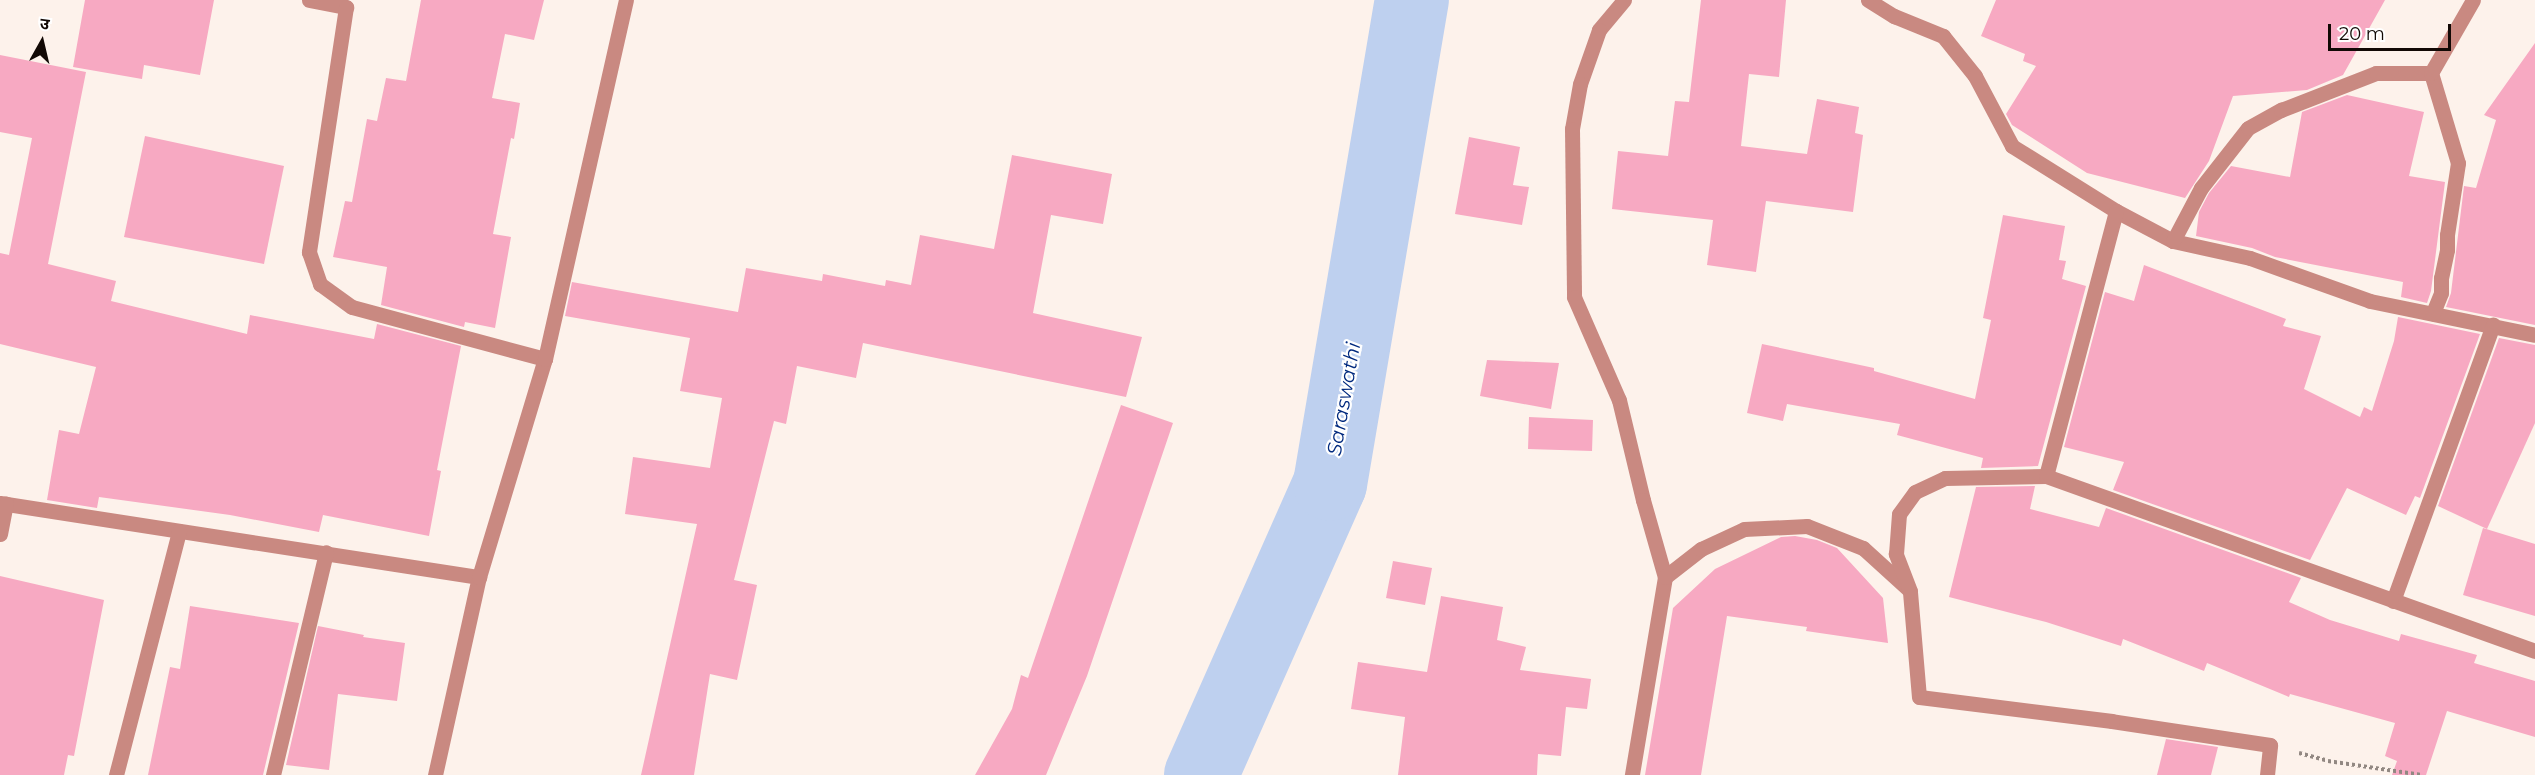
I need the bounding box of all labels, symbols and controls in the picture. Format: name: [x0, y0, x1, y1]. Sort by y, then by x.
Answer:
north arrow: [12, 12, 72, 72]
scale bar: [2331, 12, 2454, 50]
text: उ: [39, 14, 51, 34]
text: 20 m: [2339, 23, 2385, 45]
water label: Saraswathi: [1322, 340, 1366, 458]

